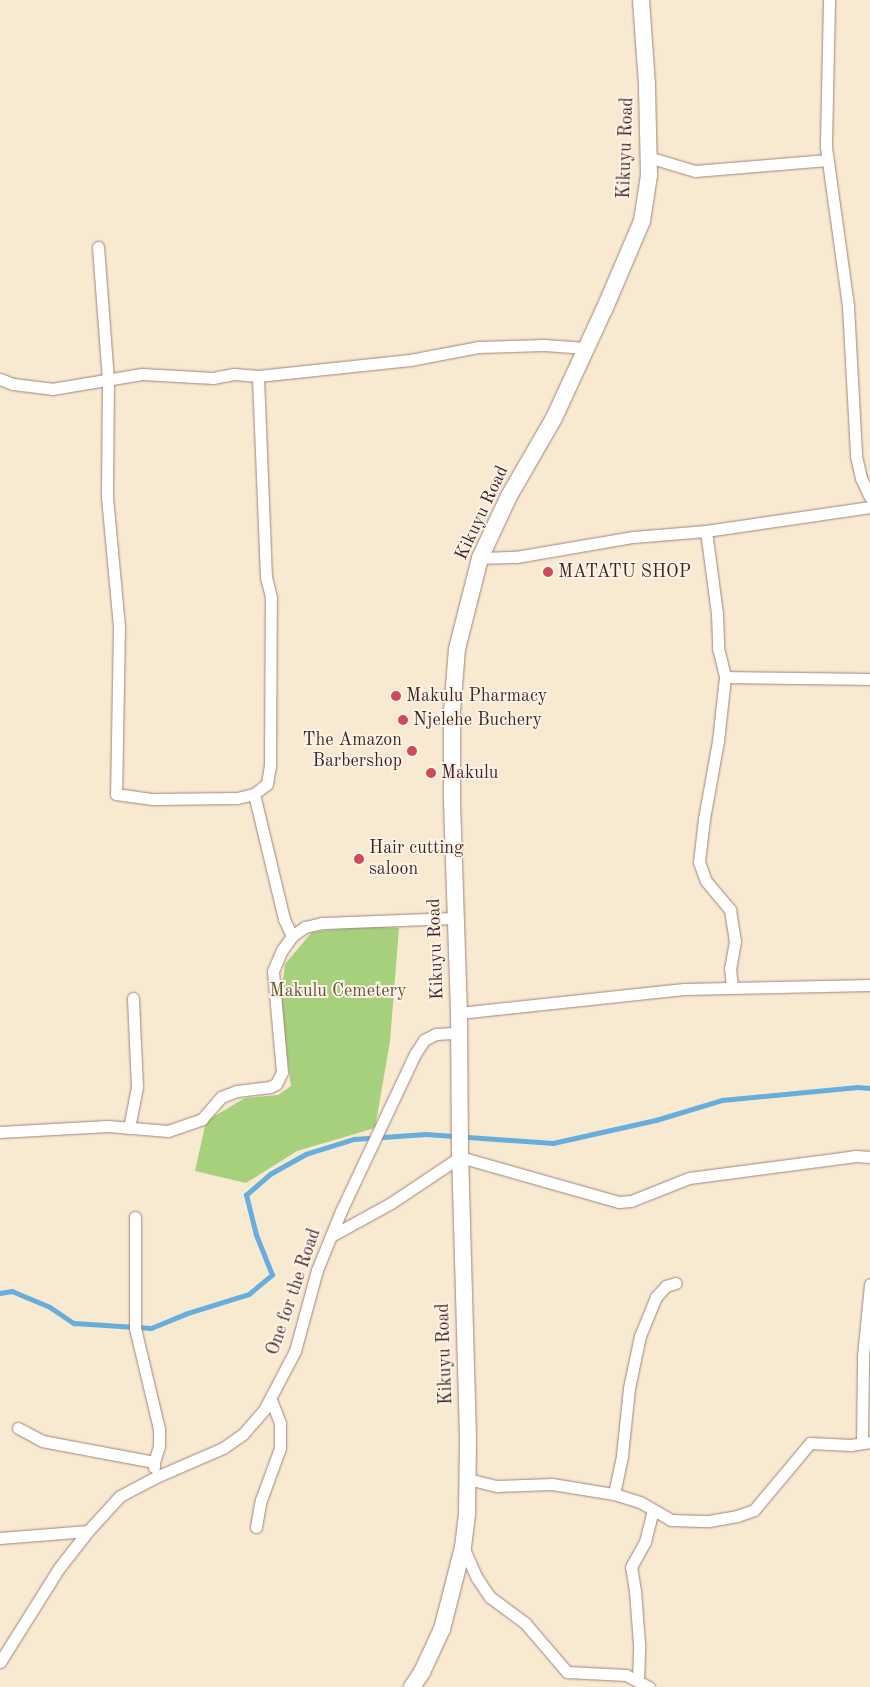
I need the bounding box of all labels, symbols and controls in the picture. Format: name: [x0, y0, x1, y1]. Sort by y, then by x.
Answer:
street label: Kikuyu Road: [613, 97, 639, 199]
street label: Kikuyu Road: [451, 462, 513, 564]
place label: MATATU SHOP: [558, 561, 691, 583]
marker: MATATU SHOP: [542, 566, 554, 578]
place label: Makulu Pharmacy: [406, 685, 547, 707]
marker: Makulu Pharmacy: [390, 690, 402, 702]
place label: Njelehe Buchery: [413, 709, 542, 731]
marker: Njelehe Buchery: [397, 714, 409, 726]
place label: The Amazon Barbershop: [303, 730, 402, 772]
marker: The Amazon Barbershop: [406, 745, 418, 757]
place label: Makulu: [441, 762, 498, 784]
marker: Makulu: [425, 767, 437, 779]
place label: Hair cutting saloon: [369, 838, 464, 881]
marker: Hair cutting saloon: [353, 853, 365, 865]
street label: Kikuyu Road: [423, 898, 449, 1000]
park label: Makulu Cemetery: [270, 980, 406, 1002]
street label: One for the Road: [262, 1226, 326, 1358]
street label: Kikuyu Road: [432, 1303, 458, 1405]

